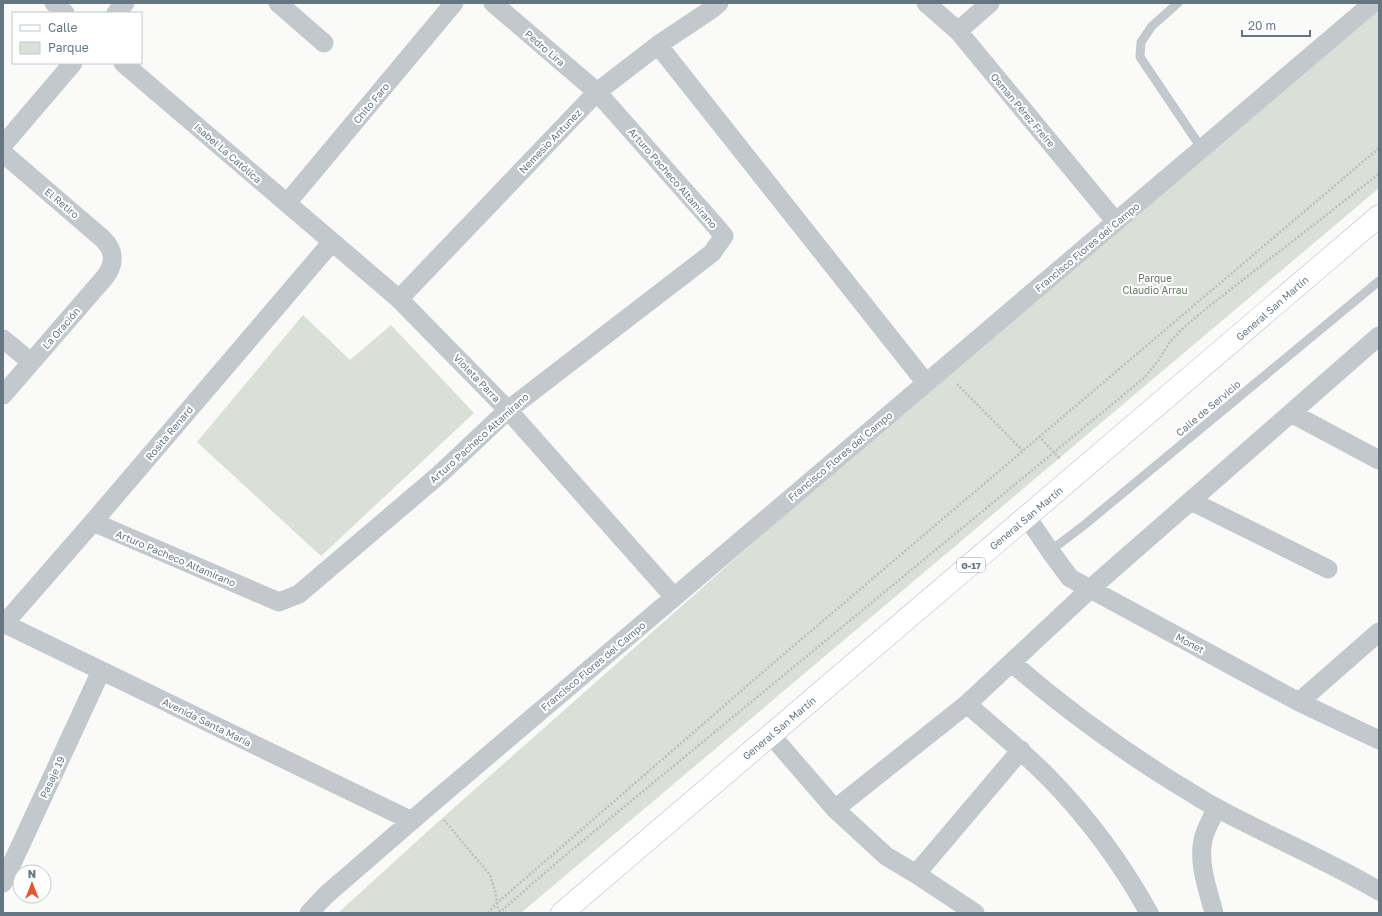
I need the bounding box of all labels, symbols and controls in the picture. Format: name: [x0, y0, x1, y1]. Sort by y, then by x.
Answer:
legend: [12, 12, 142, 64]
scale bar: [1242, 12, 1310, 38]
text: 20 m: [1248, 18, 1276, 33]
text: Calle: [48, 20, 78, 35]
street label: Pedro Lira: [523, 28, 567, 68]
text: Parque: [48, 40, 89, 55]
street label: Osman Pérez Freire: [988, 70, 1058, 150]
street label: Chito Faro: [351, 80, 391, 126]
street label: Nemesio Antunez: [516, 106, 584, 176]
street label: Isabel La Católica: [192, 121, 264, 185]
street label: Arturo Pacheco Altamirano: [626, 125, 720, 231]
street label: El Retiro: [43, 185, 81, 221]
street label: Francisco Flores del Campo: [1032, 200, 1142, 294]
park label: Parque Claudio Arrau: [1122, 272, 1188, 296]
street label: General San Martín: [1233, 273, 1311, 343]
street label: La Oración: [40, 305, 82, 351]
street label: Violeta Parra: [451, 352, 503, 404]
street label: Calle de Servicio: [1173, 378, 1243, 438]
street label: Arturo Pacheco Altamirano: [427, 390, 531, 486]
street label: Rosita Renard: [143, 403, 195, 463]
street label: Francisco Flores del Campo: [785, 409, 895, 503]
street label: General San Martín: [987, 484, 1065, 552]
street label: Arturo Pacheco Altamirano: [114, 527, 238, 589]
road number: G-17: [957, 558, 985, 572]
street label: Francisco Flores del Campo: [538, 619, 648, 713]
street label: Monet: [1174, 631, 1206, 655]
street label: General San Martín: [740, 694, 818, 762]
street label: Avenida Santa María: [161, 695, 253, 749]
street label: Pasaje 19: [37, 754, 67, 800]
north arrow: [12, 864, 52, 904]
text: N: [28, 867, 36, 880]

